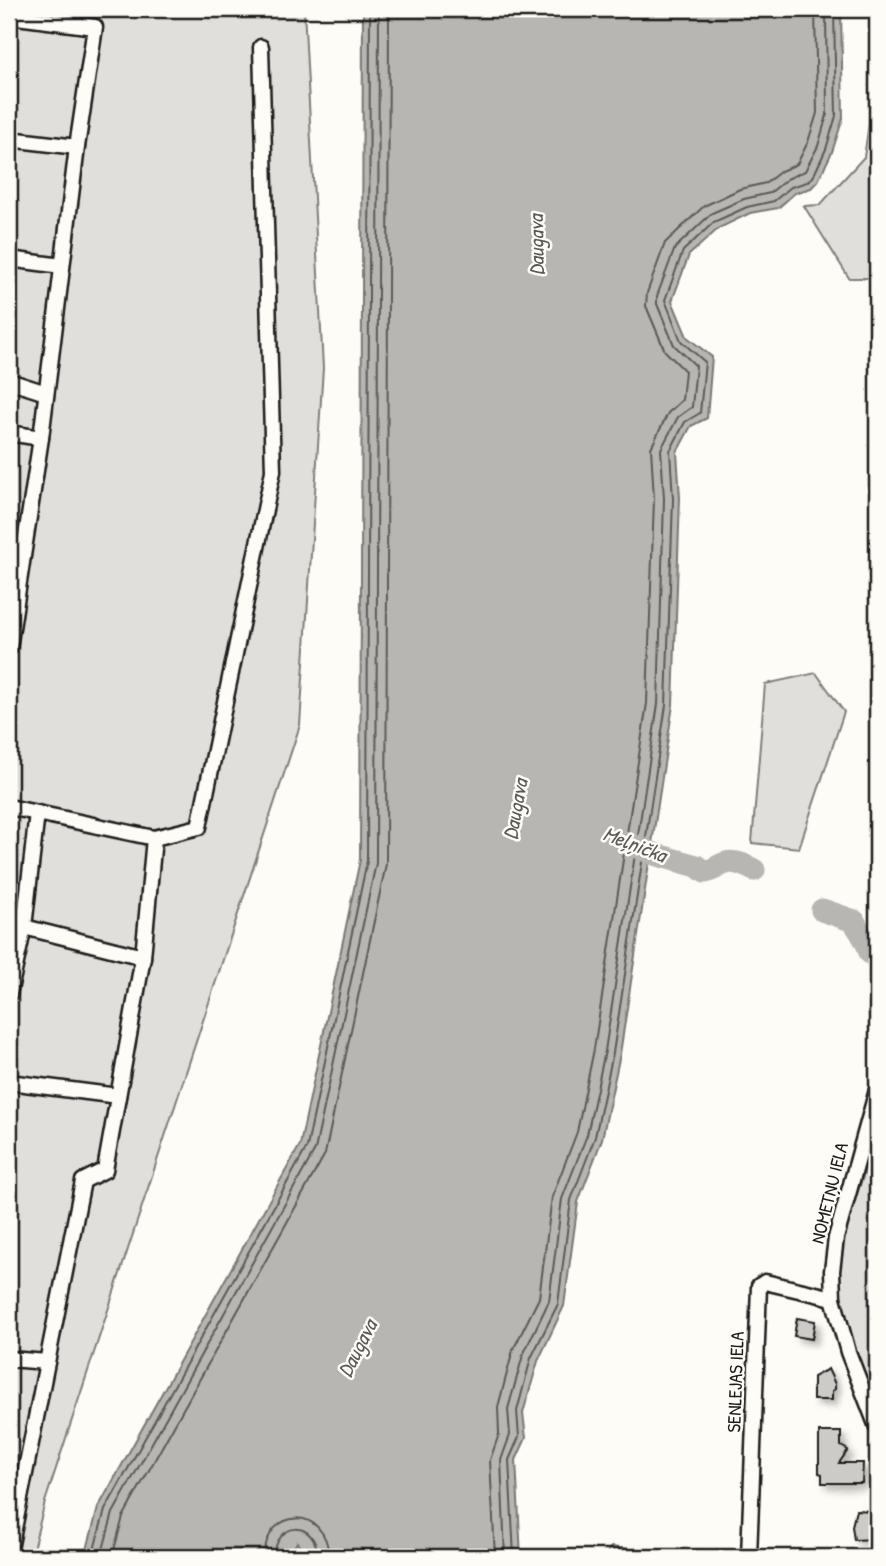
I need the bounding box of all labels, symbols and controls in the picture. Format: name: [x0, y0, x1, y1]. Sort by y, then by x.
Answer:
water label: Daugava: [521, 212, 551, 276]
water label: Daugava: [495, 774, 535, 841]
water label: Meļņička: [599, 819, 673, 870]
street label: NOMETŅU IELA: [804, 1140, 854, 1246]
water label: Daugava: [330, 1312, 385, 1382]
street label: SENLEJAS IELA: [720, 1331, 750, 1433]

